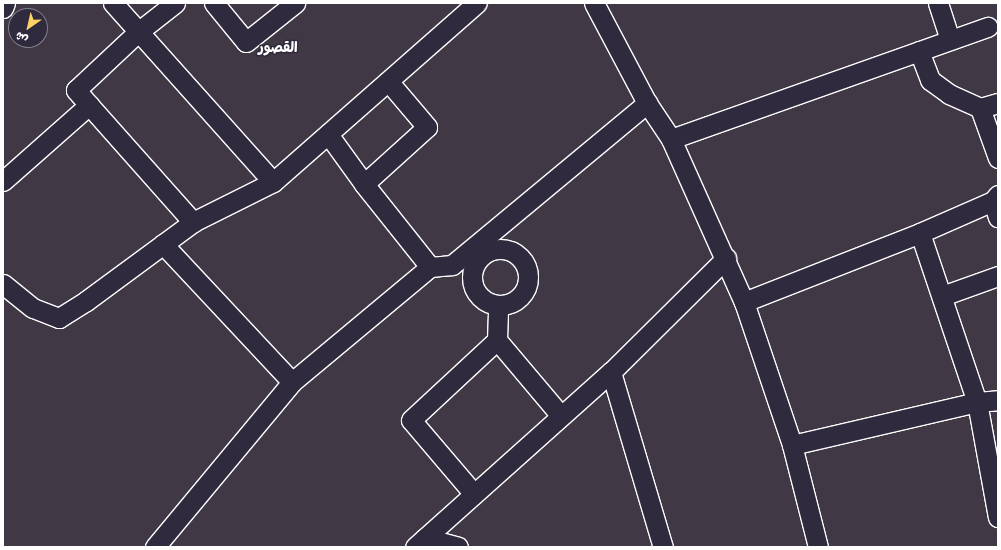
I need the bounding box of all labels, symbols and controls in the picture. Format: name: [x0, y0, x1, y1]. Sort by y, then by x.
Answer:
north arrow: [8, 8, 48, 48]
text: ش: [11, 26, 32, 49]
district label: القصور: [258, 40, 298, 56]

